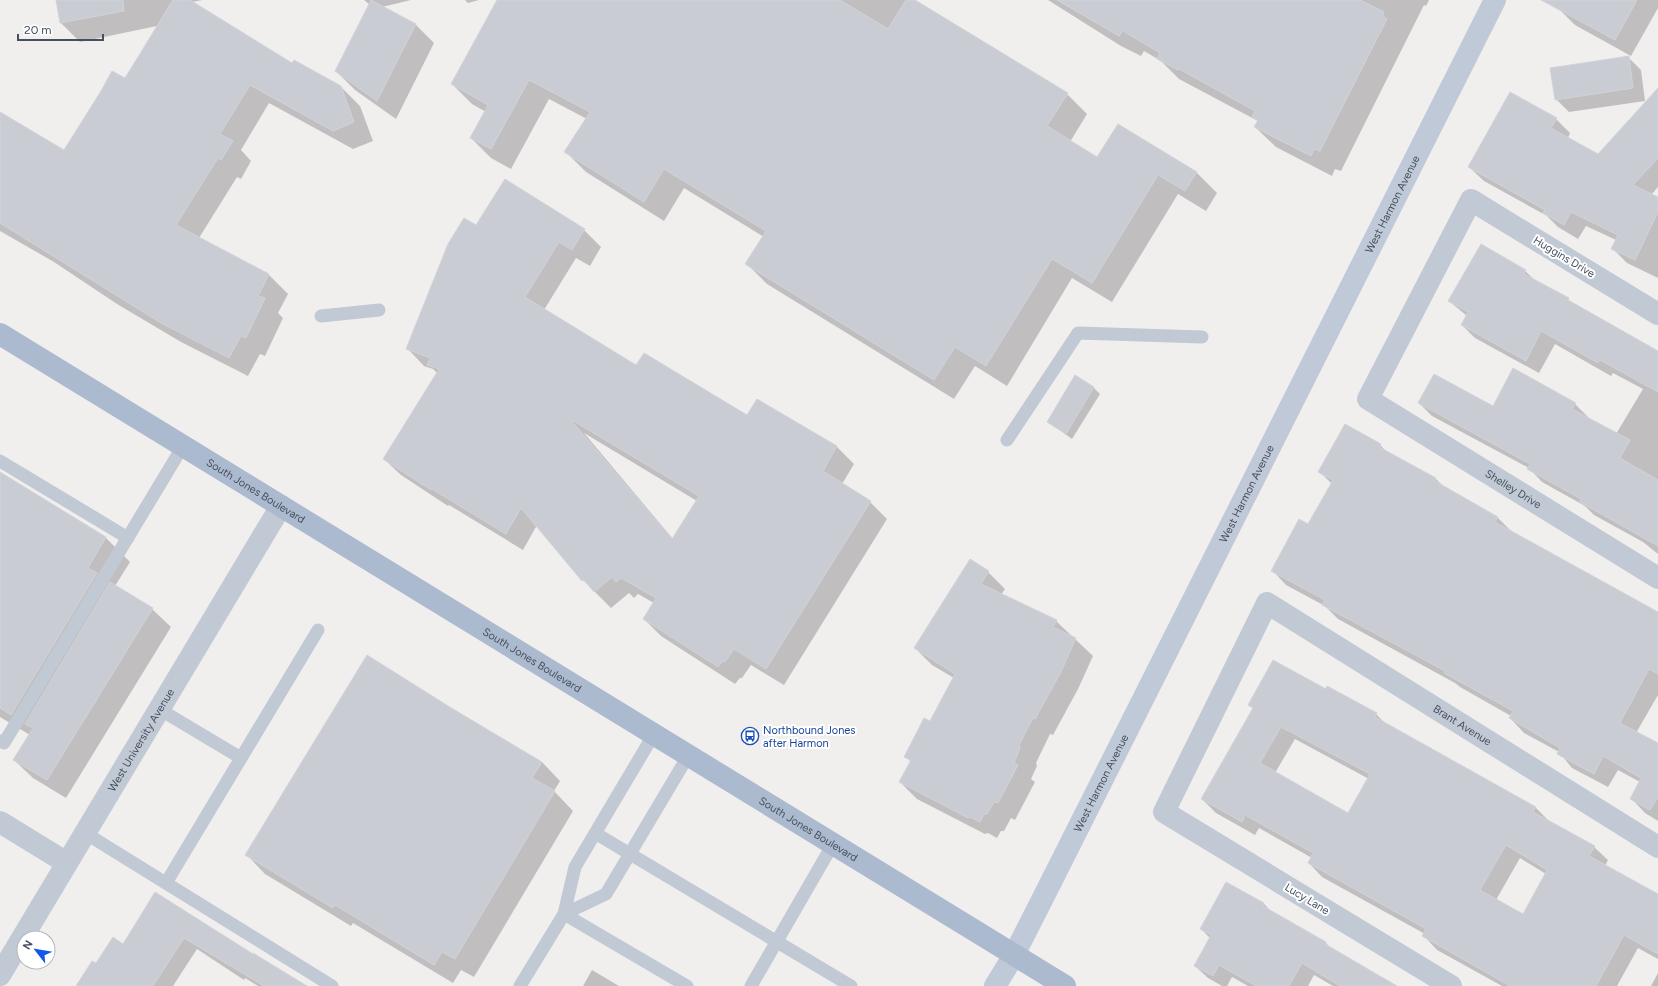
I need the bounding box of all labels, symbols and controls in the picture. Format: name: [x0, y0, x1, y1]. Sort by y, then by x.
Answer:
scale bar: [18, 16, 103, 42]
text: 20 m: [24, 23, 52, 37]
street label: West Harmon Avenue: [1362, 153, 1422, 255]
street label: Huggins Drive: [1531, 234, 1597, 280]
street label: West Harmon Avenue: [1217, 443, 1277, 545]
street label: South Jones Boulevard: [204, 456, 308, 526]
street label: Shelley Drive: [1483, 467, 1544, 511]
street label: South Jones Boulevard: [480, 625, 584, 695]
street label: West University Avenue: [105, 686, 177, 794]
street label: Brant Avenue: [1431, 702, 1494, 748]
place label: Northbound Jones after Harmon: [763, 724, 856, 750]
bus stop icon: Northbound Jones after Harmon: [740, 726, 760, 746]
street label: West Harmon Avenue: [1071, 732, 1131, 834]
street label: South Jones Boulevard: [757, 794, 860, 864]
street label: Lucy Lane: [1282, 881, 1332, 917]
north arrow: [16, 930, 56, 970]
text: N: [20, 938, 36, 952]

